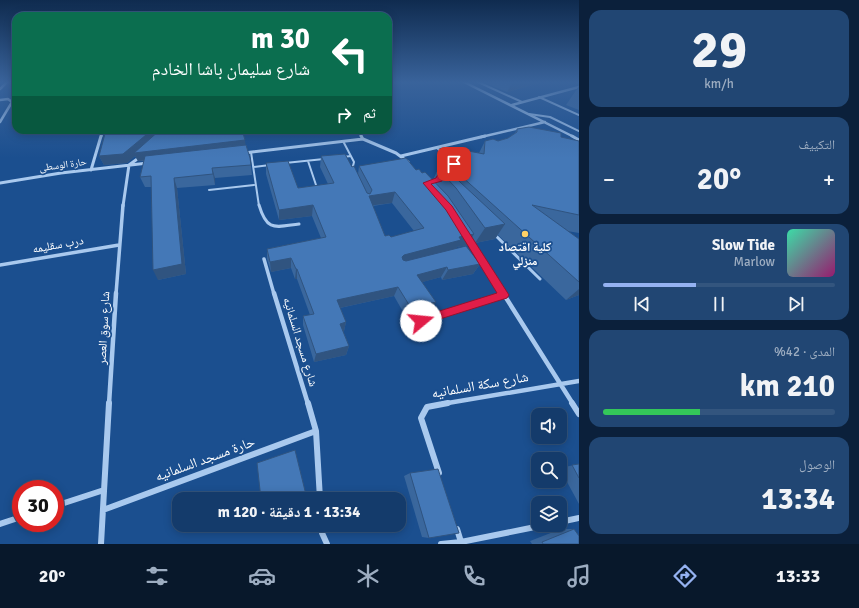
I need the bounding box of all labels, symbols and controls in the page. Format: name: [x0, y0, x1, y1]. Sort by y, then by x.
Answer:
text: 29: [691, 18, 747, 82]
text: 30 m: [251, 22, 310, 56]
icon: left: [324, 28, 376, 80]
text: شارع سليمان باشا الخادم: [152, 58, 310, 80]
text: km/h: [704, 76, 734, 92]
icon: right: [333, 104, 355, 126]
text: ثم: [363, 104, 376, 122]
text: التكييف: [799, 137, 835, 153]
pin: [437, 147, 471, 181]
icon: arrive: [443, 153, 465, 175]
street label: حارة الوسطى: [38, 156, 88, 174]
text: 20°: [697, 161, 741, 198]
text: −: [603, 166, 615, 193]
text: +: [823, 166, 835, 193]
marker: كلية اقتصاد منزلي: [520, 229, 530, 239]
street label: درب سقليمه: [31, 233, 85, 257]
text: Slow Tide: [712, 236, 775, 254]
place label: كلية اقتصاد منزلي: [499, 240, 552, 270]
text: Marlow: [733, 254, 775, 270]
street label: شارع سوق العصر: [95, 291, 113, 366]
icon: previous: [631, 293, 653, 315]
icon: pause: [708, 293, 730, 315]
icon: next: [785, 293, 807, 315]
street label: شارع مسجد السلمانيه: [279, 296, 321, 389]
position arrow: [400, 300, 442, 342]
text: المدى · 42%: [774, 344, 835, 360]
street label: شارع سكة السلمانيه: [430, 368, 530, 403]
text: 210 km: [740, 368, 835, 405]
map controls: [531, 408, 567, 532]
button: sound: [531, 408, 567, 444]
street label: حارة مسجد السلمانيه: [153, 433, 257, 485]
button: search: [531, 452, 567, 488]
text: الوصول: [799, 457, 835, 473]
speed limit sign: 30: [12, 480, 64, 532]
text: 13:34: [761, 481, 835, 518]
button: layers: [531, 496, 567, 532]
text: 13:34 · 1 دقيقة · 120 m: [218, 503, 360, 521]
icon: filters: [143, 562, 171, 590]
icon: car: [248, 562, 276, 590]
icon: climate: [354, 562, 382, 590]
icon: phone: [460, 562, 488, 590]
icon: music: [565, 562, 593, 590]
icon: directions: [671, 562, 699, 590]
text: 20°: [39, 565, 65, 587]
text: 13:33: [776, 565, 820, 587]

